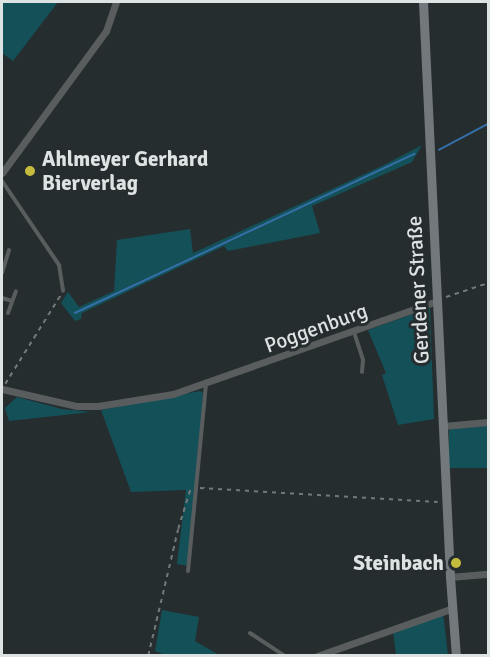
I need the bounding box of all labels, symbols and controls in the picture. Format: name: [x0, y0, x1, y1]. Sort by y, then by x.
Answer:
place label: Ahlmeyer Gerhard Bierverlag: [42, 146, 208, 196]
marker: Ahlmeyer Gerhard Bierverlag: [23, 164, 37, 178]
street label: Gerdener Straße: [402, 215, 434, 365]
street label: Poggenburg: [261, 298, 371, 358]
place label: Steinbach: [353, 550, 444, 576]
marker: Steinbach: [449, 556, 463, 570]

